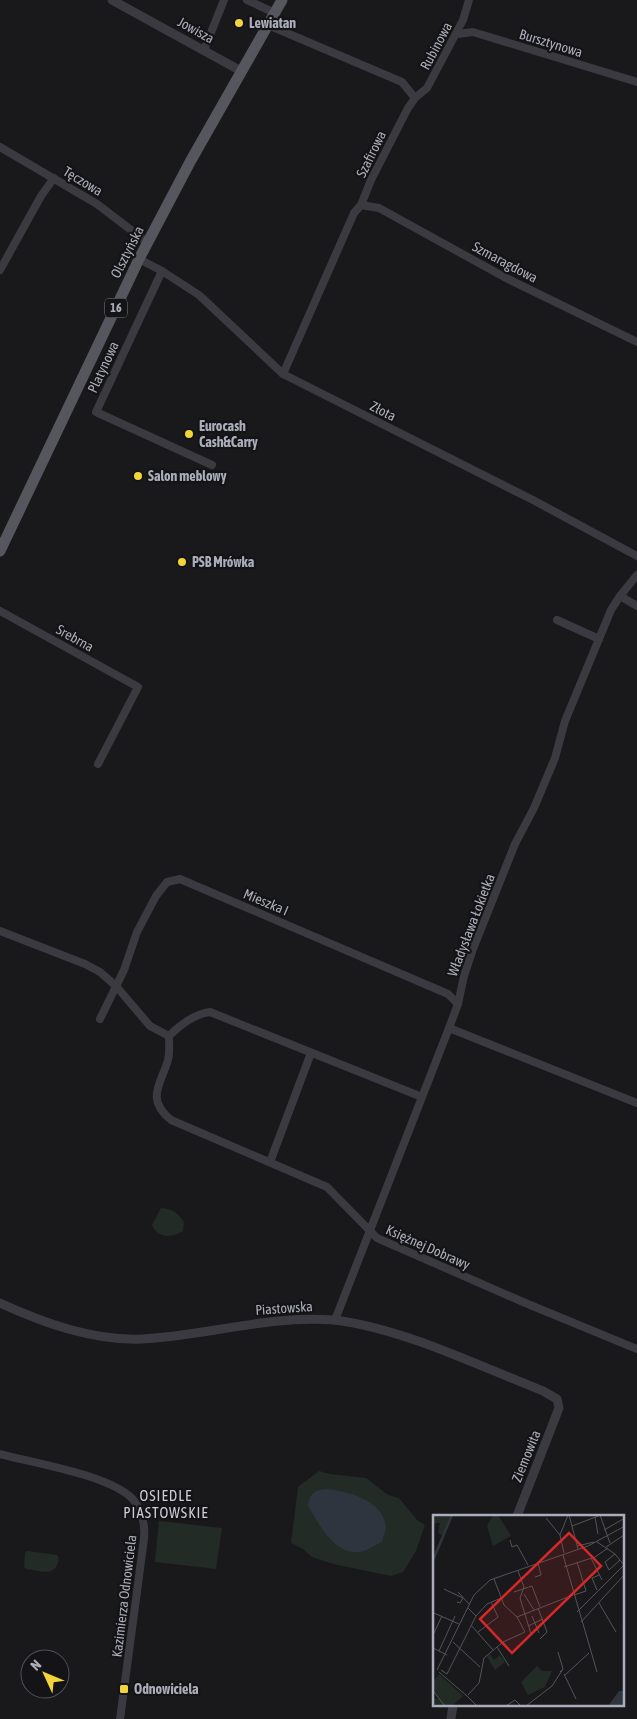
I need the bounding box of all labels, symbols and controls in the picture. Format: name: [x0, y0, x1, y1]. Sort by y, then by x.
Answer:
street label: Jowisza: [175, 14, 217, 46]
place label: Lewiatan: [249, 15, 296, 31]
marker: Lewiatan: [233, 17, 245, 29]
street label: Rubinowa: [417, 19, 455, 73]
street label: Bursztynowa: [517, 26, 585, 60]
street label: Szafirowa: [353, 128, 389, 180]
street label: Tęczowa: [61, 163, 105, 199]
street label: Olsztyńska: [107, 223, 147, 281]
street label: Szmaragdowa: [470, 238, 540, 286]
road number: 16: [105, 298, 127, 318]
street label: Platynowa: [84, 339, 122, 395]
street label: Złota: [367, 398, 399, 424]
place label: Eurocash Cash&Carry: [199, 418, 258, 450]
marker: Eurocash Cash&Carry: [183, 428, 195, 440]
place label: Salon meblowy: [148, 468, 227, 484]
marker: Salon meblowy: [132, 470, 144, 482]
place label: PSB Mrówka: [192, 554, 255, 570]
marker: PSB Mrówka: [176, 556, 188, 568]
street label: Srebrna: [53, 621, 97, 655]
street label: Władysława Łokietka: [444, 871, 498, 979]
street label: Mieszka I: [241, 885, 291, 919]
street label: Księżnej Dobrawy: [384, 1221, 473, 1273]
street label: Piastowska: [255, 1298, 313, 1318]
street label: Ziemowita: [508, 1428, 544, 1484]
district label: OSIEDLE PIASTOWSKIE: [123, 1487, 209, 1521]
inset map: [433, 1515, 624, 1706]
street label: Kazimierza Odnowiciela: [109, 1534, 139, 1658]
north arrow: [20, 1649, 70, 1699]
text: N: [27, 1656, 44, 1673]
place label: Odnowiciela: [134, 1681, 199, 1697]
marker: Odnowiciela: [118, 1683, 130, 1695]

